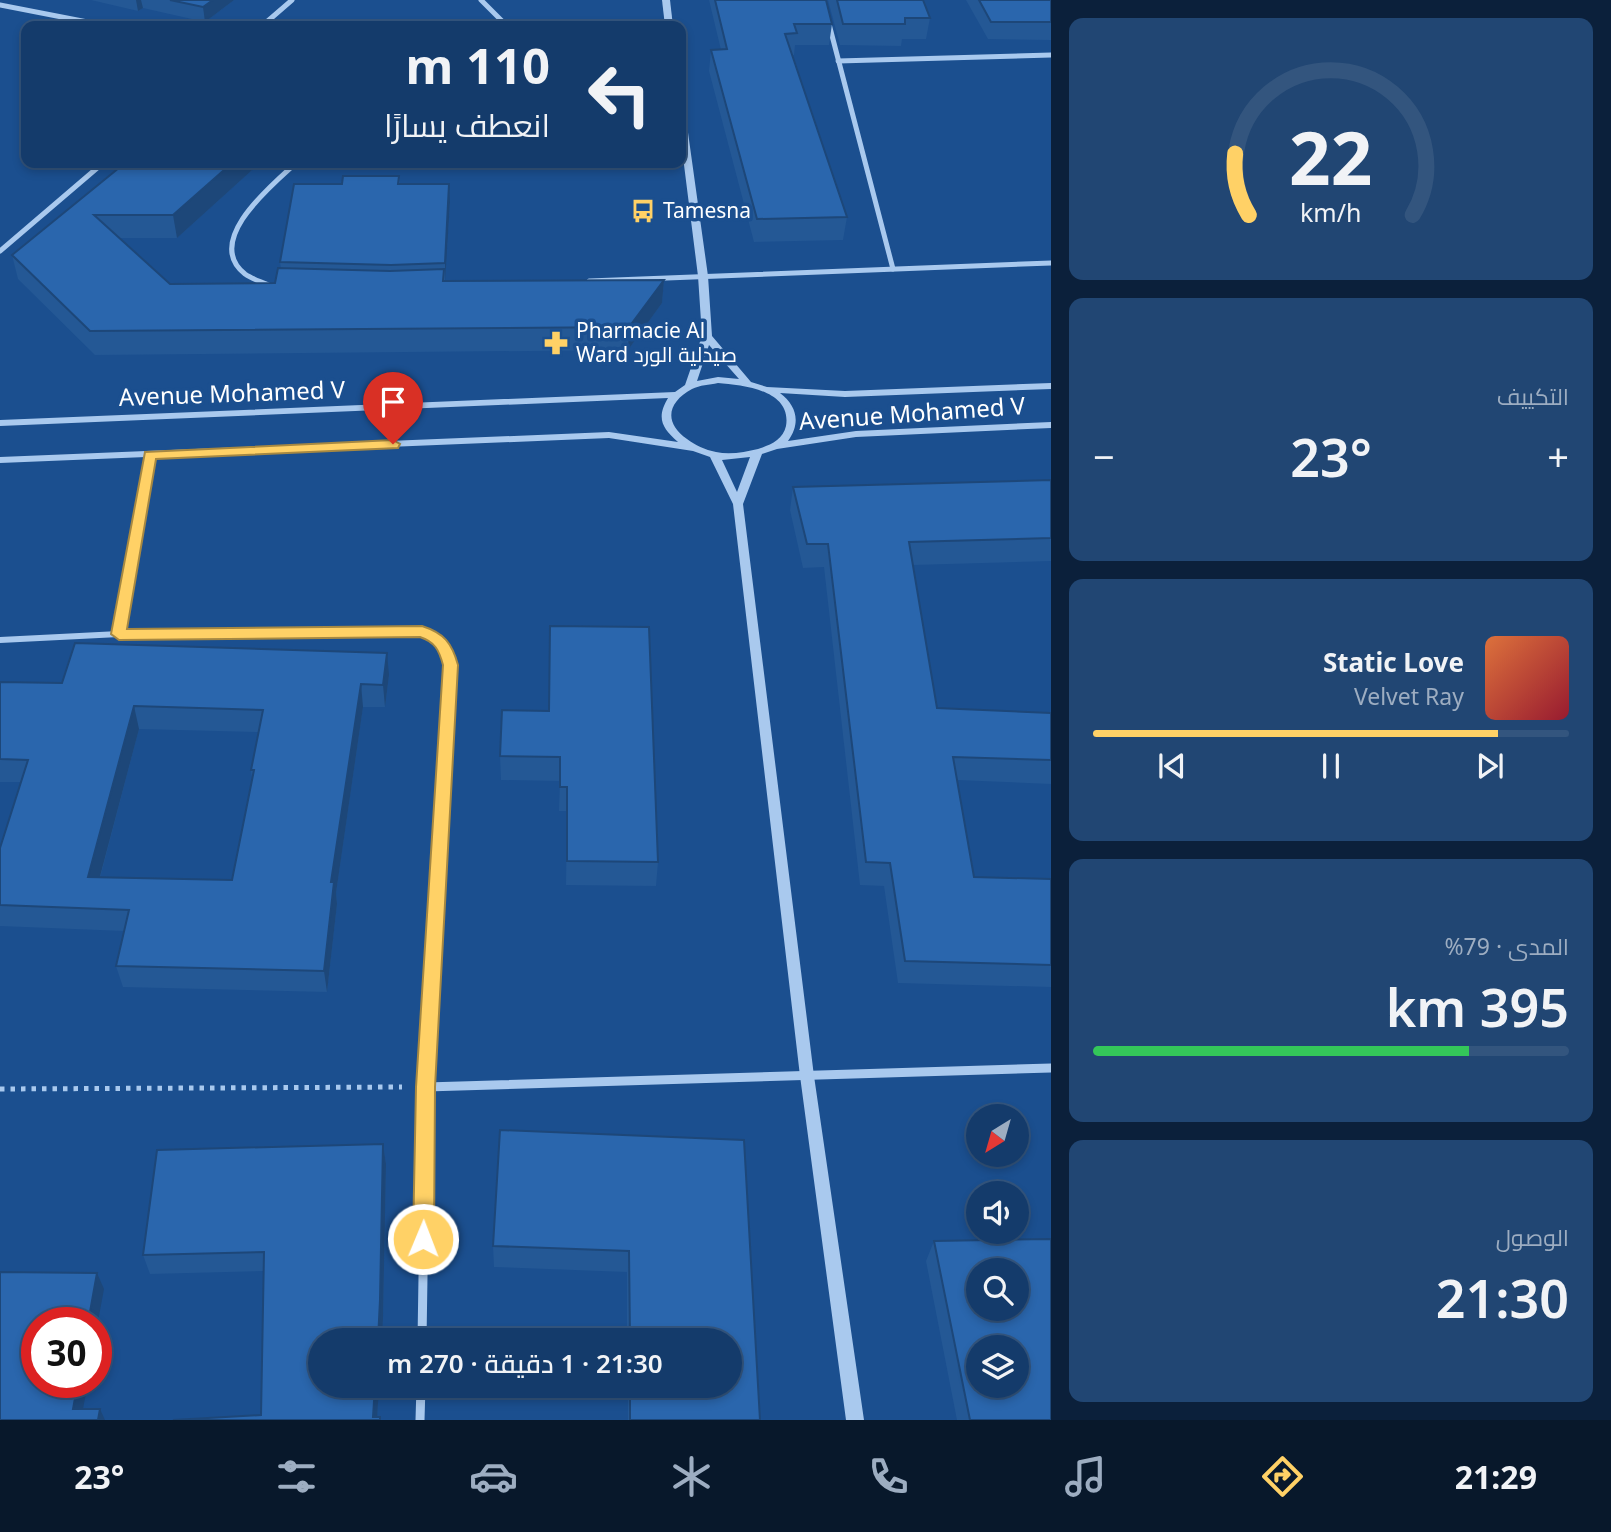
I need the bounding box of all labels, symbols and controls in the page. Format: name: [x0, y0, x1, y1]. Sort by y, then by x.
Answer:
text: 110 m: [405, 32, 550, 98]
icon: left: [574, 49, 665, 140]
text: انعطف يسارًا: [384, 103, 550, 146]
text: 22: [1289, 108, 1373, 207]
text: km/h: [1300, 195, 1362, 229]
place label: Tamesna: [663, 196, 751, 224]
bus stop icon: Tamesna: [629, 197, 657, 225]
place label: Pharmacie Al Ward صيدلية الورد: [576, 316, 737, 368]
pharmacy icon: Pharmacie Al Ward صيدلية الورد: [542, 329, 570, 357]
street label: Avenue Mohamed V: [118, 372, 346, 413]
pin: [363, 372, 423, 444]
text: التكييف: [1497, 380, 1569, 412]
icon: arrive: [374, 383, 412, 421]
street label: Avenue Mohamed V: [798, 388, 1027, 437]
text: 23°: [1290, 421, 1372, 492]
text: −: [1093, 430, 1115, 482]
text: +: [1547, 430, 1569, 482]
text: Static Love: [1323, 644, 1464, 680]
text: Velvet Ray: [1354, 680, 1464, 712]
icon: previous: [1153, 747, 1191, 785]
icon: pause: [1312, 747, 1350, 785]
icon: next: [1471, 747, 1509, 785]
text: المدى · 79%: [1444, 930, 1569, 962]
text: 395 km: [1386, 971, 1569, 1042]
north arrow: [966, 1104, 1029, 1167]
map controls: [966, 1104, 1029, 1398]
button: sound: [966, 1181, 1029, 1244]
position arrow: [386, 1202, 460, 1276]
text: الوصول: [1496, 1221, 1569, 1253]
button: search: [966, 1258, 1029, 1321]
text: 21:30: [1436, 1262, 1569, 1333]
speed limit sign: 30: [21, 1307, 112, 1398]
button: layers: [966, 1335, 1029, 1398]
text: 21:30 · 1 دقيقة · 270 m: [387, 1345, 663, 1381]
icon: filters: [272, 1452, 321, 1501]
icon: car: [469, 1452, 518, 1501]
icon: climate: [667, 1452, 716, 1501]
icon: phone: [864, 1452, 913, 1501]
icon: music: [1061, 1452, 1110, 1501]
icon: directions: [1258, 1452, 1307, 1501]
text: 23°: [74, 1455, 124, 1498]
text: 21:29: [1455, 1455, 1537, 1498]

